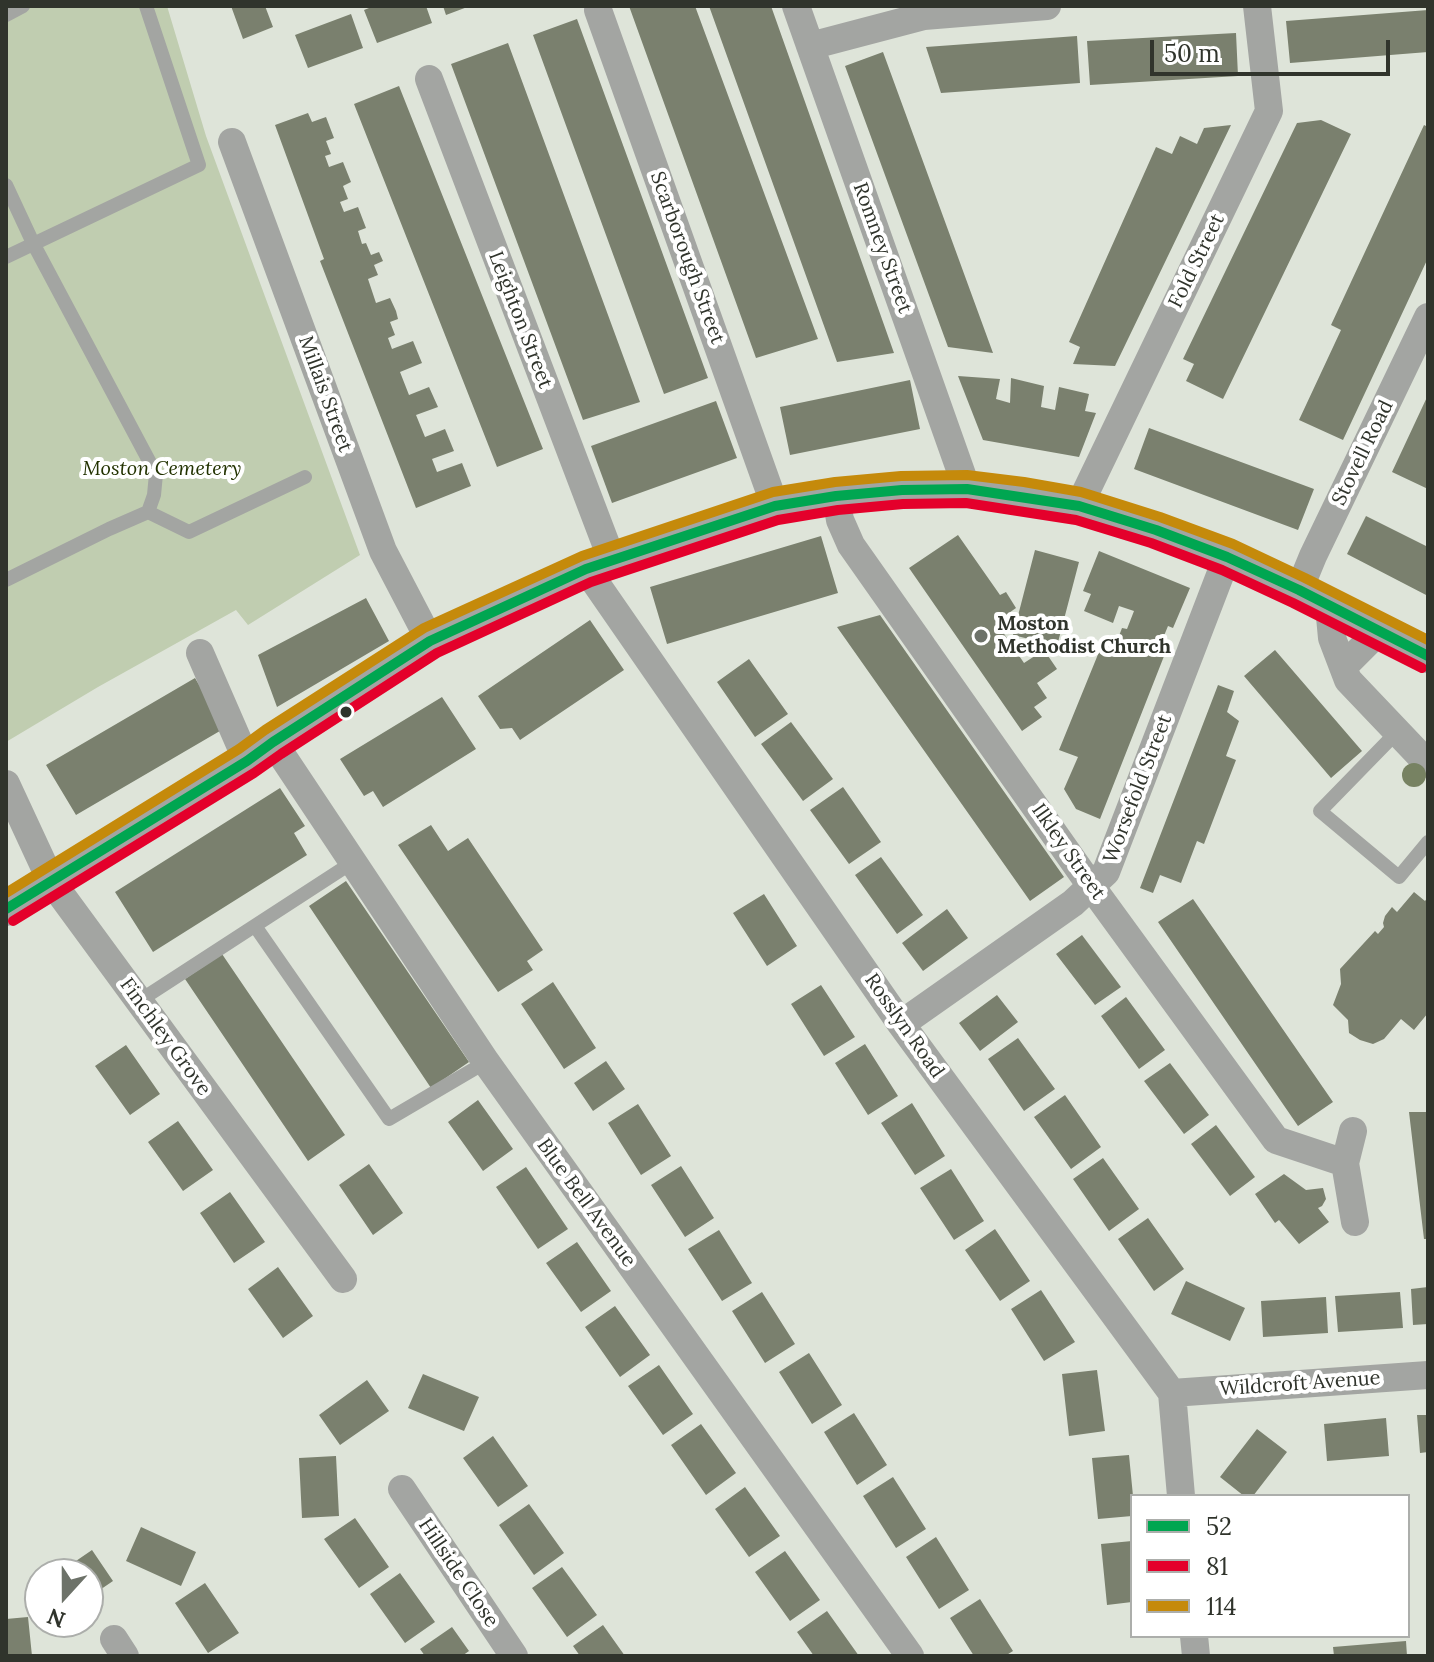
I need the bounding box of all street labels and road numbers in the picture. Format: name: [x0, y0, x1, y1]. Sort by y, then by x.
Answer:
street label: Scarborough Street: [645, 168, 729, 348]
street label: Romney Street: [847, 179, 917, 317]
street label: Fold Street: [1164, 210, 1230, 312]
street label: Leighton Street: [483, 248, 557, 392]
street label: Millais Street: [293, 333, 357, 455]
street label: Stovell Road: [1327, 397, 1399, 509]
street label: Worsefold Street: [1099, 711, 1177, 867]
street label: Ilkley Street: [1026, 799, 1110, 905]
street label: Rosslyn Road: [859, 969, 949, 1083]
street label: Finchley Grove: [114, 974, 216, 1100]
street label: Blue Bell Avenue: [531, 1134, 641, 1272]
street label: Wildcroft Avenue: [1219, 1366, 1381, 1402]
street label: Hillside Close: [413, 1514, 503, 1632]

